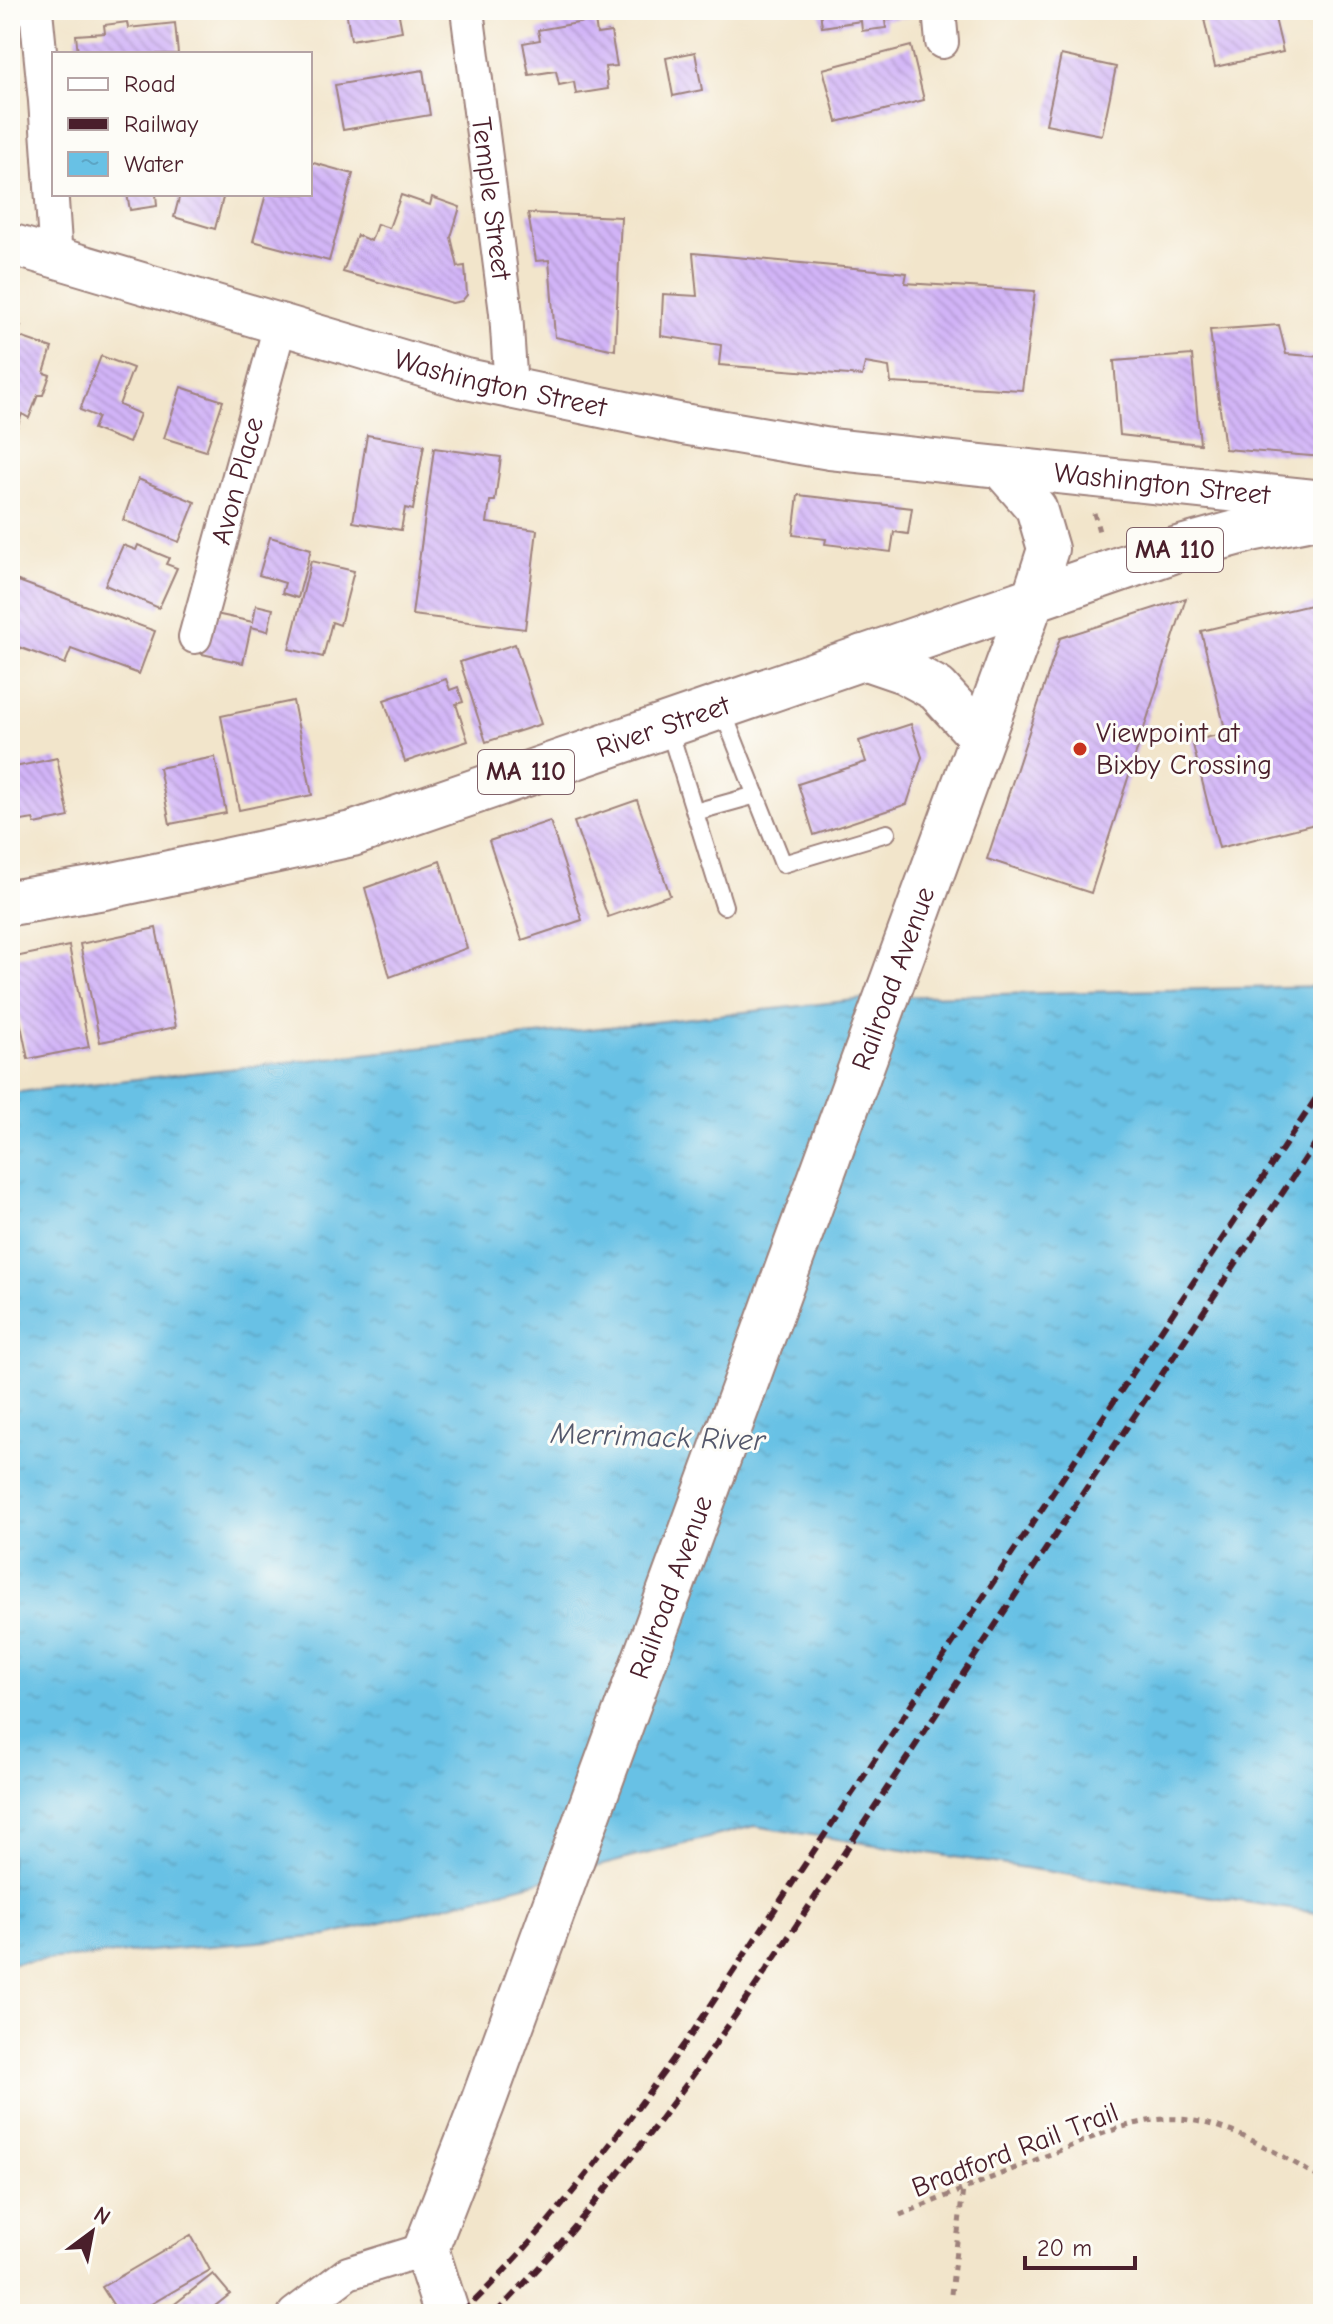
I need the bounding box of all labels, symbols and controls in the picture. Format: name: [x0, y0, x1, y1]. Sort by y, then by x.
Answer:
legend: [52, 52, 312, 196]
text: Road: [124, 70, 176, 98]
text: Railway: [124, 110, 198, 138]
street label: Temple Street: [465, 115, 518, 283]
text: Water: [124, 150, 184, 178]
street label: Washington Street: [390, 343, 610, 424]
street label: Avon Place: [205, 413, 270, 548]
street label: Washington Street: [1052, 457, 1273, 511]
road number: MA 110: [1127, 528, 1223, 572]
street label: River Street: [592, 689, 735, 764]
place label: Viewpoint at Bixby Crossing: [1096, 717, 1272, 781]
marker: Viewpoint at Bixby Crossing: [1071, 740, 1089, 758]
road number: MA 110: [478, 750, 574, 794]
street label: Railroad Avenue: [845, 883, 942, 1075]
water label: Merrimack River: [549, 1416, 767, 1458]
street label: Railroad Avenue: [623, 1491, 719, 1683]
street label: Bradford Rail Trail: [907, 2096, 1123, 2204]
north arrow: [52, 2192, 132, 2272]
text: N: [89, 2201, 115, 2231]
scale bar: [1025, 2220, 1135, 2270]
text: 20 m: [1037, 2234, 1092, 2262]

